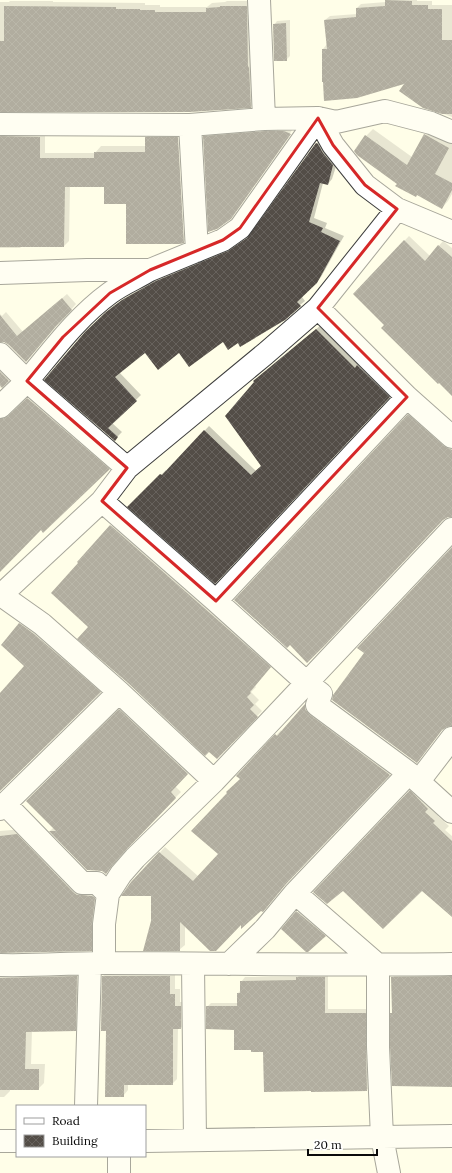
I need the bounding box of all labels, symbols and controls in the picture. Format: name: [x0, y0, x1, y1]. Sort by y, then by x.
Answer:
legend: [16, 1105, 146, 1157]
text: Road: [52, 1113, 80, 1128]
scale bar: [308, 1131, 377, 1157]
text: Building: [52, 1133, 98, 1148]
text: 20 m: [314, 1137, 342, 1152]

